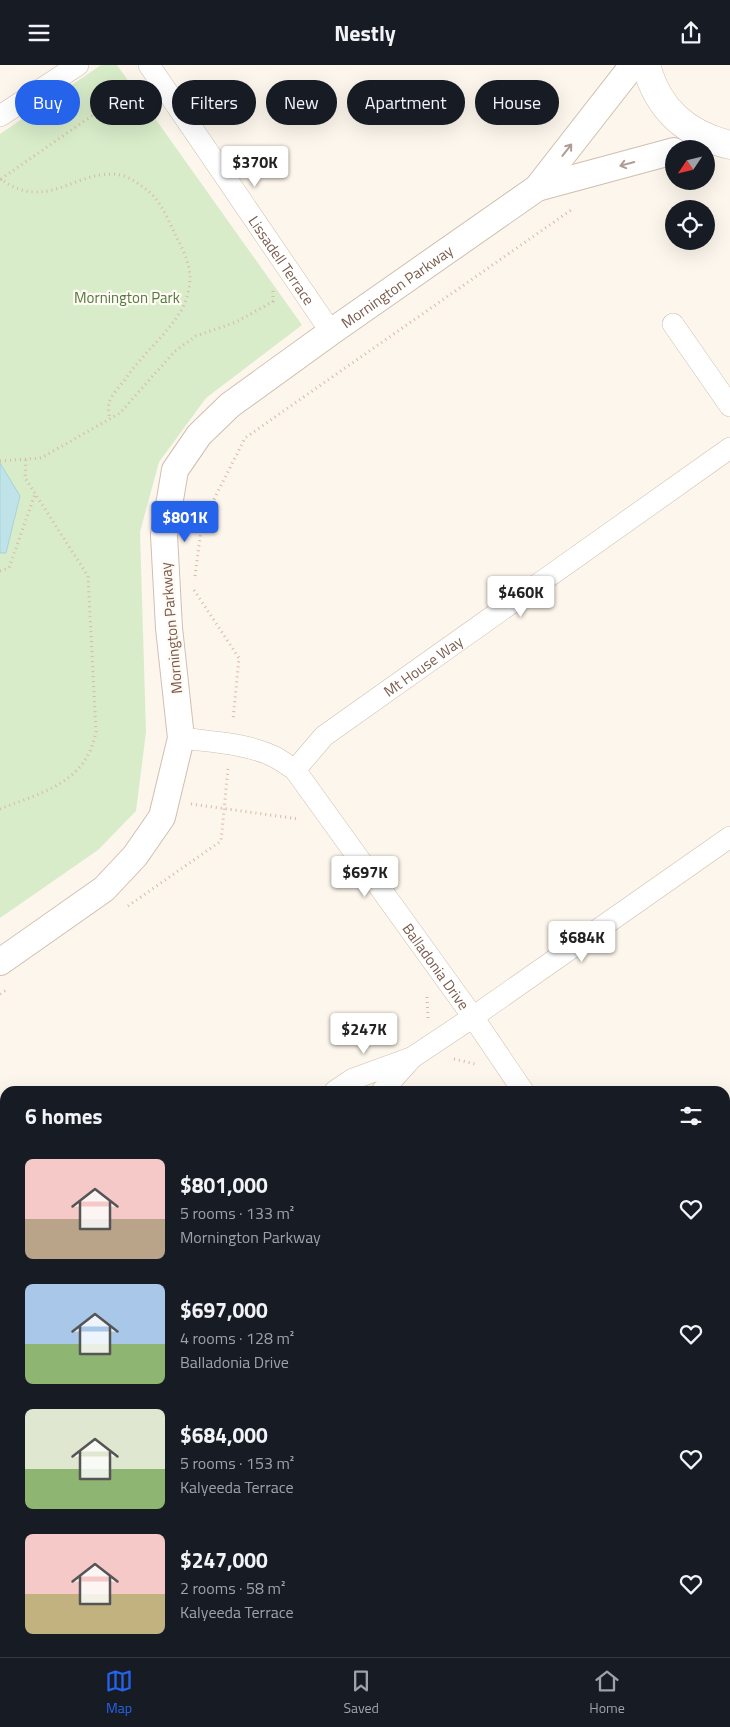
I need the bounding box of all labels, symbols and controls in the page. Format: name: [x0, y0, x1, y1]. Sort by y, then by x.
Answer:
text: Nestly: [334, 16, 396, 50]
icon: menu: [25, 19, 53, 47]
icon: share: [677, 19, 705, 47]
chip: Buy: [15, 80, 80, 125]
chip: Rent: [90, 80, 162, 125]
chip: Filters: [172, 80, 256, 125]
chip: New: [266, 80, 337, 125]
chip: Apartment: [347, 80, 465, 125]
chip: House: [475, 80, 559, 125]
north arrow: [665, 140, 715, 190]
map controls: [665, 140, 715, 250]
one-way arrow: [562, 144, 573, 157]
pin: $370K: [220, 145, 290, 188]
text: $370K: [232, 150, 278, 174]
one-way arrow: [619, 159, 635, 169]
button: locate: [665, 200, 715, 250]
street label: Lissadell Terrace: [243, 211, 321, 309]
street label: Mornington Parkway: [336, 239, 457, 333]
park label: Mornington Park: [74, 286, 180, 309]
pin: $801K: [150, 501, 220, 543]
text: $801K: [162, 505, 208, 529]
street label: Mornington Parkway: [154, 561, 188, 695]
pin: $460K: [486, 575, 556, 618]
text: $460K: [498, 580, 544, 604]
street label: Mt House Way: [378, 630, 467, 702]
pin: $697K: [330, 855, 400, 898]
text: $697K: [342, 860, 388, 884]
street label: Balladonia Drive: [397, 918, 476, 1014]
pin: $684K: [547, 921, 617, 963]
text: $684K: [559, 925, 605, 949]
pin: $247K: [329, 1013, 399, 1055]
text: $247K: [341, 1017, 387, 1041]
text: 6 homes: [25, 1100, 102, 1132]
icon: filters: [677, 1102, 705, 1130]
text: $801,000: [180, 1169, 268, 1201]
icon: home: [65, 1179, 125, 1239]
icon: heart: [677, 1195, 705, 1223]
text: 5 rooms · 133 m²: [180, 1201, 294, 1225]
text: Mornington Parkway: [180, 1225, 321, 1249]
text: $697,000: [180, 1294, 268, 1326]
icon: home: [65, 1304, 125, 1364]
icon: heart: [677, 1320, 705, 1348]
text: 4 rooms · 128 m²: [180, 1326, 294, 1350]
text: Balladonia Drive: [180, 1350, 289, 1374]
text: $684,000: [180, 1419, 268, 1451]
icon: home: [65, 1429, 125, 1489]
icon: heart: [677, 1445, 705, 1473]
text: 5 rooms · 153 m²: [180, 1451, 294, 1475]
text: Kalyeeda Terrace: [180, 1475, 294, 1499]
text: $247,000: [180, 1544, 268, 1576]
icon: home: [65, 1554, 125, 1614]
icon: heart: [677, 1570, 705, 1598]
text: 2 rooms · 58 m²: [180, 1576, 285, 1600]
text: Kalyeeda Terrace: [180, 1600, 294, 1624]
tab: Map: [105, 1667, 133, 1718]
tab: Saved: [343, 1667, 379, 1718]
tab: Home: [589, 1667, 625, 1718]

